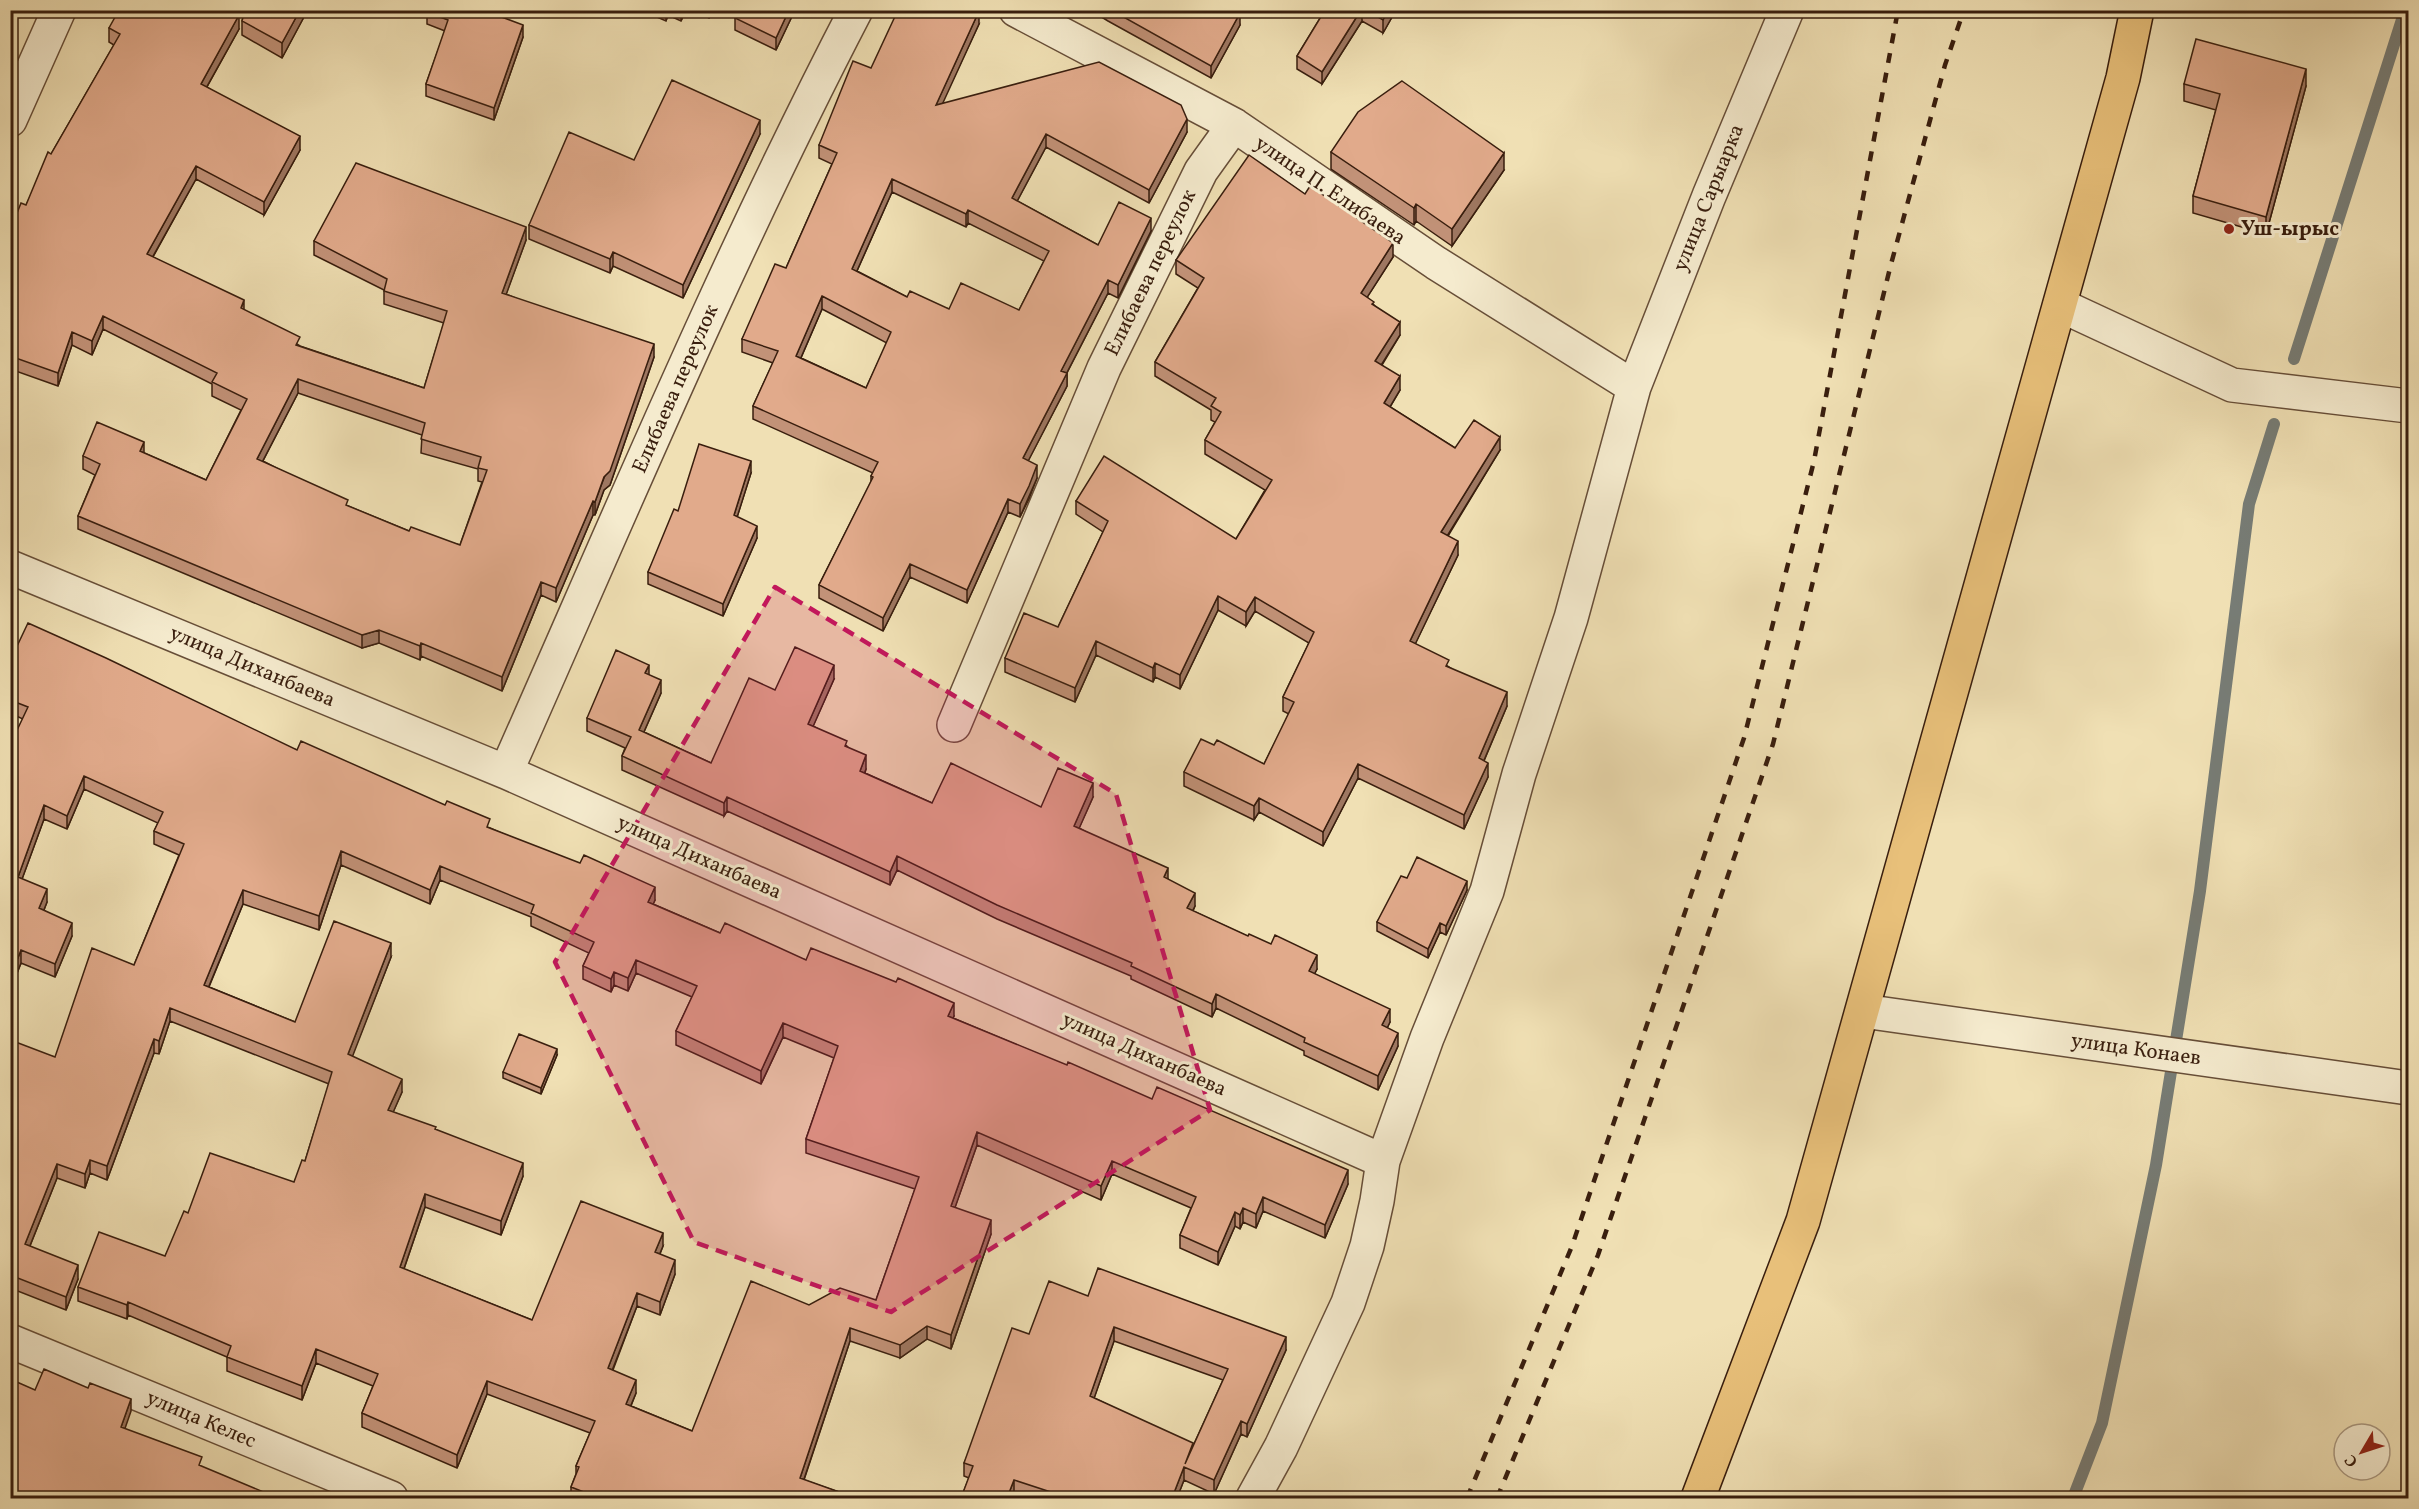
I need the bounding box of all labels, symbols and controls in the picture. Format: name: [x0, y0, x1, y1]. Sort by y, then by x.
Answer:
street label: улица Сарыарка: [1666, 120, 1752, 276]
street label: улица П. Елибаева: [1249, 130, 1411, 252]
street label: Елибаева переулок: [1098, 185, 1204, 361]
place label: Уш-ырыс: [2241, 215, 2339, 244]
marker: Уш-ырыс: [2222, 222, 2236, 236]
street label: Елибаева переулок: [626, 300, 726, 478]
street label: улица Диханбаева: [165, 619, 339, 715]
street label: улица Диханбаева: [612, 809, 786, 907]
street label: улица Диханбаева: [1057, 1006, 1231, 1104]
street label: улица Конаев: [2069, 1027, 2203, 1073]
street label: улица Келес: [142, 1384, 260, 1456]
north arrow: [2332, 1422, 2392, 1482]
text: С: [2340, 1449, 2364, 1471]

